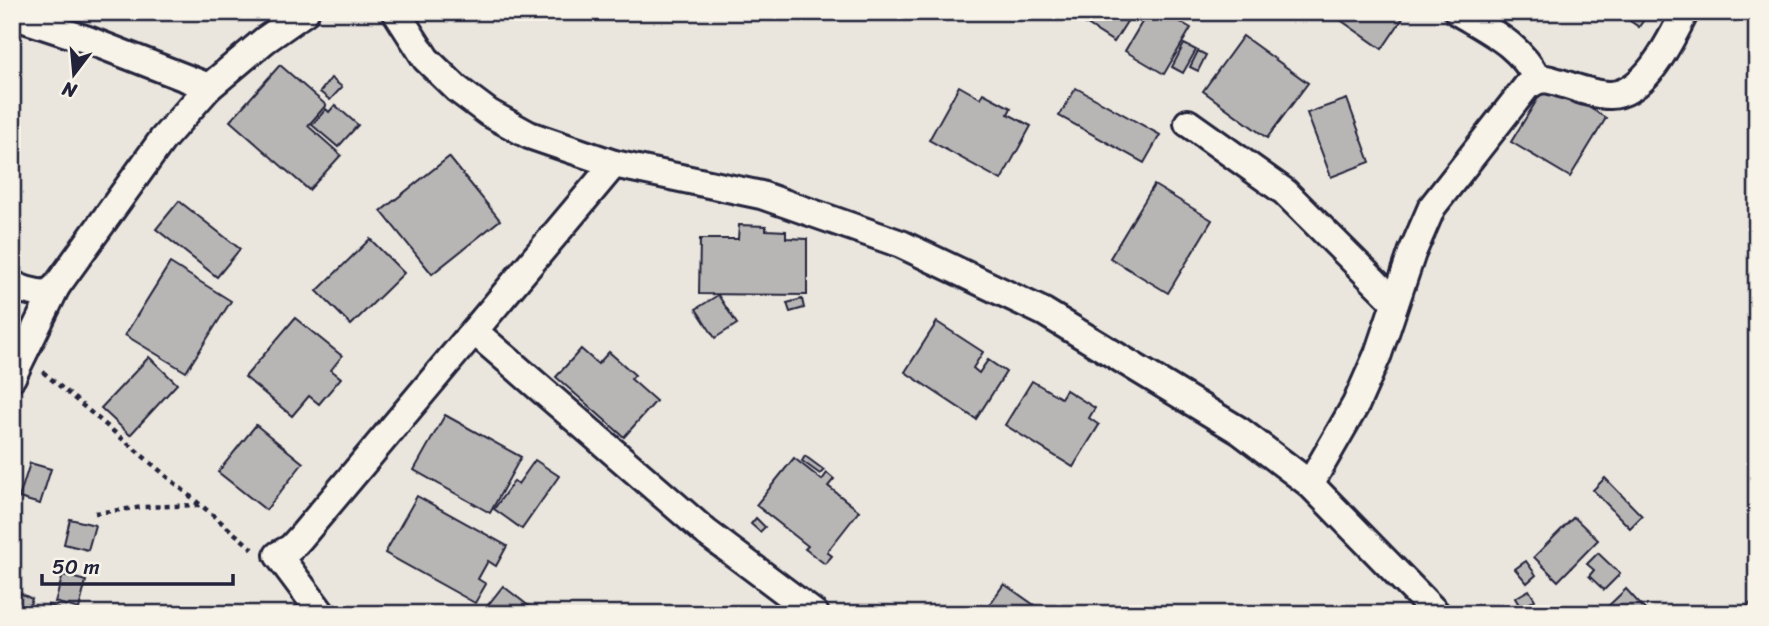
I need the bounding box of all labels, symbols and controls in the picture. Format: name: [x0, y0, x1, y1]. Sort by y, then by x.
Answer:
north arrow: [38, 38, 108, 108]
text: N: [58, 72, 81, 108]
scale bar: [42, 542, 233, 586]
text: 50 m: [52, 548, 100, 586]

